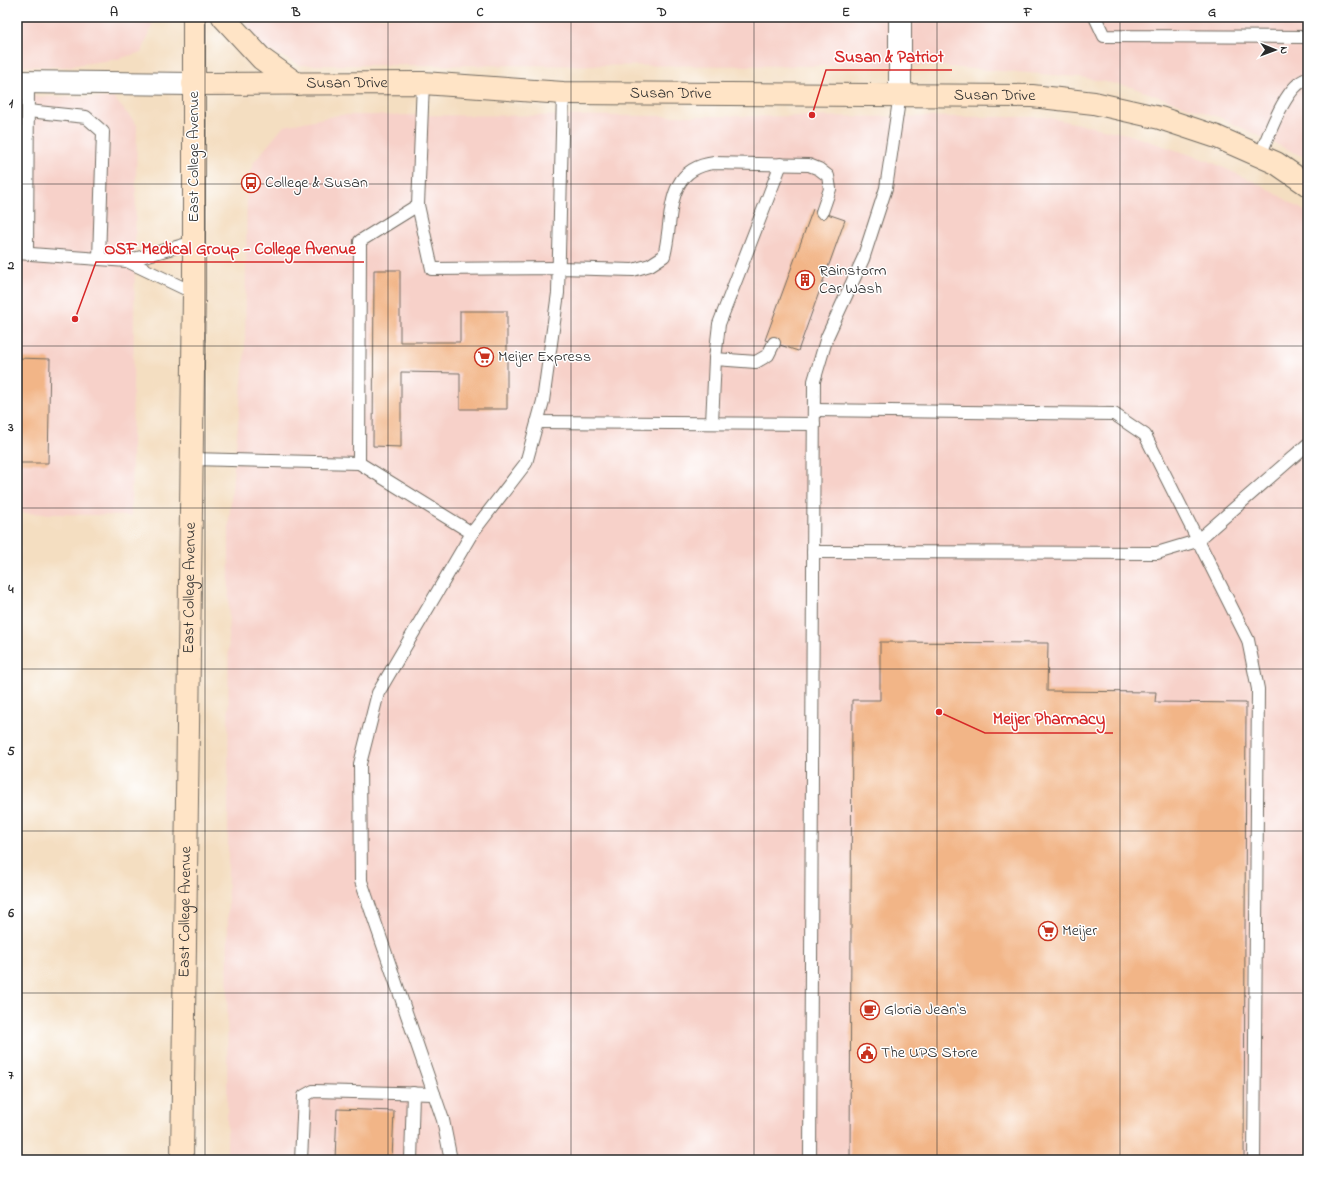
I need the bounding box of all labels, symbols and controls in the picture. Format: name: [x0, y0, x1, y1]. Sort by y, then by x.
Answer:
text: A: [110, 3, 118, 22]
text: B: [291, 3, 301, 22]
text: C: [476, 3, 484, 22]
text: D: [656, 3, 667, 22]
text: E: [842, 3, 850, 22]
text: F: [1023, 3, 1033, 22]
text: G: [1208, 3, 1216, 22]
north arrow: [1255, 30, 1295, 70]
callout: Susan & Patriot: [826, 41, 952, 70]
text: Susan & Patriot: [834, 45, 944, 70]
text: N: [1276, 46, 1292, 54]
street label: Susan Drive: [306, 71, 389, 96]
street label: Susan Drive: [630, 81, 712, 106]
street label: Susan Drive: [954, 84, 1036, 108]
street label: East College Avenue: [182, 91, 206, 223]
text: 1: [9, 94, 14, 113]
place label: College & Susan: [265, 171, 368, 195]
bus stop icon: College & Susan: [240, 172, 262, 194]
callout: OSF Medical Group - College Avenue: [96, 233, 364, 262]
text: OSF Medical Group - College Avenue: [104, 237, 357, 264]
text: 2: [7, 256, 15, 275]
place label: Rainstorm Car Wash: [819, 259, 886, 301]
building icon: Rainstorm Car Wash: [794, 269, 816, 291]
place label: Meijer Express: [498, 345, 591, 369]
supermarket icon: Meijer Express: [473, 346, 495, 368]
text: 3: [7, 418, 14, 437]
street label: East College Avenue: [177, 521, 203, 654]
text: 4: [7, 580, 14, 599]
callout: Meijer Pharmacy: [985, 704, 1113, 733]
text: Meijer Pharmacy: [993, 707, 1106, 734]
text: 5: [7, 742, 15, 761]
street label: East College Avenue: [173, 845, 198, 978]
text: 6: [7, 904, 14, 923]
place label: Meijer: [1062, 919, 1097, 943]
supermarket icon: Meijer: [1037, 920, 1059, 942]
place label: Gloria Jean's: [884, 998, 967, 1022]
cafe icon: Gloria Jean's: [859, 999, 881, 1021]
place label: The UPS Store: [881, 1041, 979, 1065]
public building icon: The UPS Store: [856, 1042, 878, 1064]
text: 7: [8, 1066, 14, 1085]

